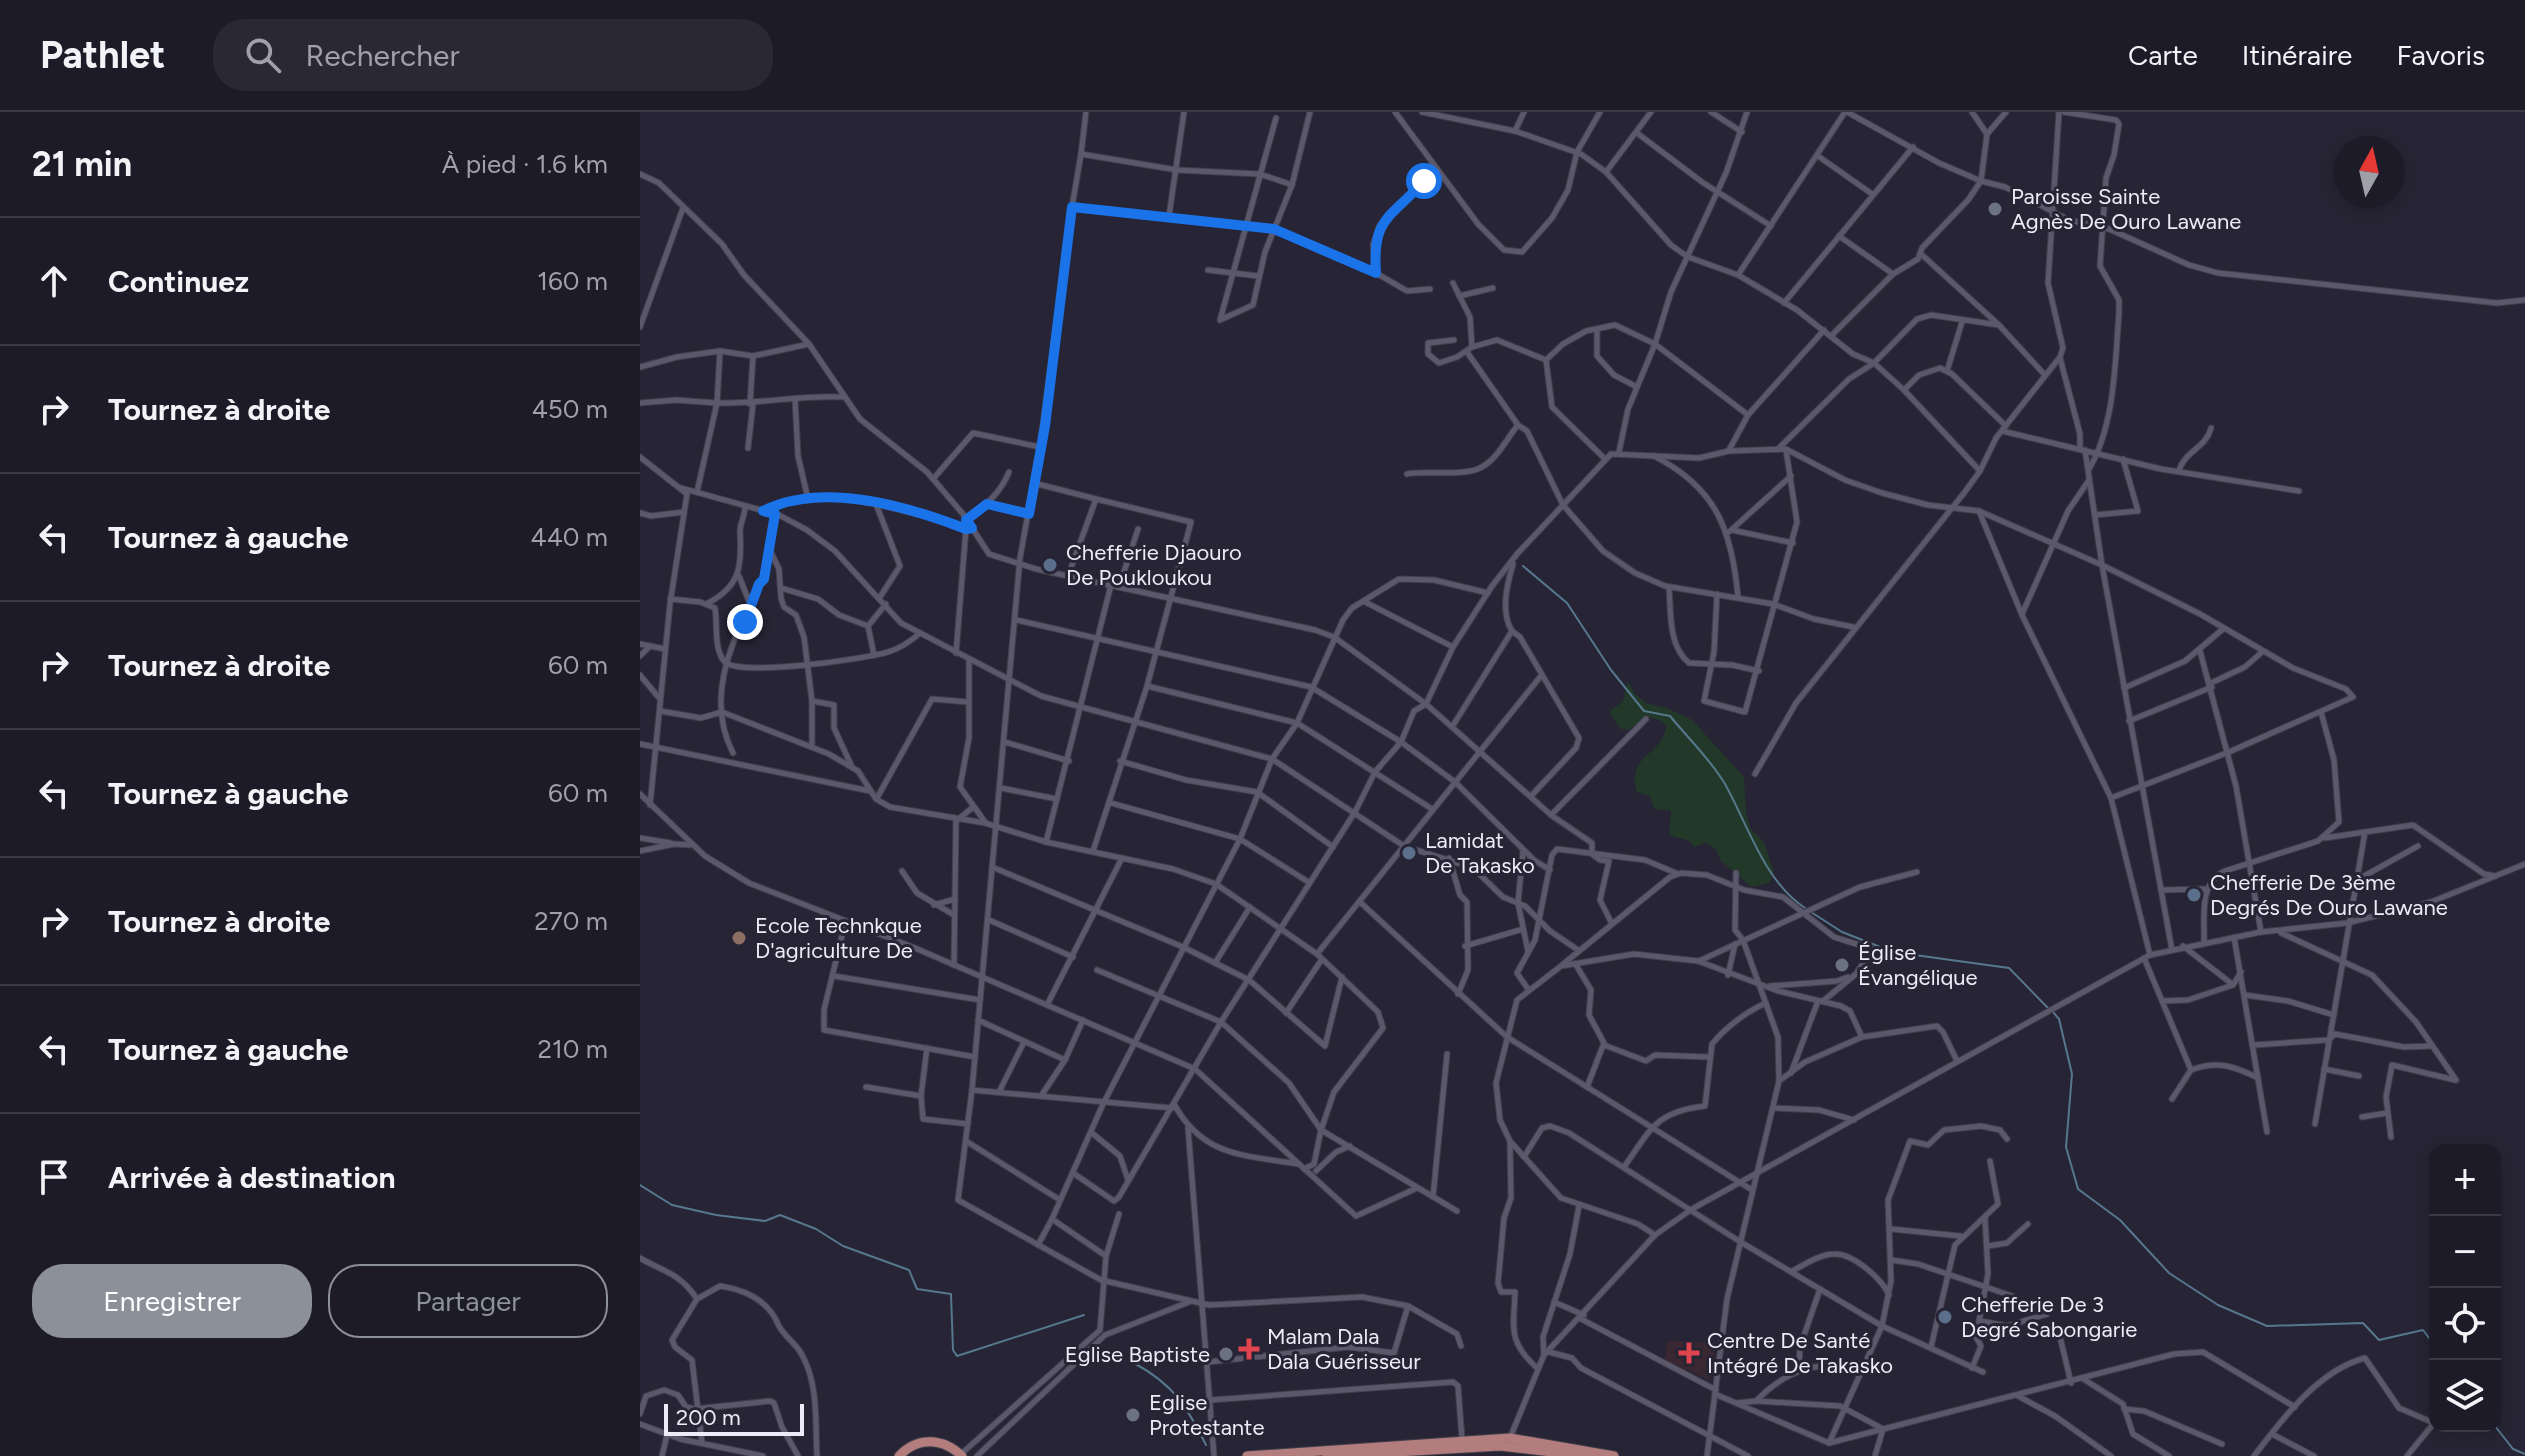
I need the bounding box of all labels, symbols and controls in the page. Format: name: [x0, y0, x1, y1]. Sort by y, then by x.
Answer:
search box: [213, 19, 773, 91]
text: Pathlet: [40, 32, 165, 78]
icon: search: [241, 33, 285, 77]
text: Rechercher: [305, 37, 460, 74]
text: Carte: [2128, 38, 2198, 72]
text: Itinéraire: [2242, 38, 2352, 72]
text: Favoris: [2396, 38, 2485, 72]
north arrow: [2333, 136, 2405, 208]
text: 21 min: [32, 144, 132, 185]
text: À pied · 1.6 km: [442, 148, 608, 180]
route start: [1406, 163, 1442, 199]
place label: Paroisse Sainte Agnès De Ouro Lawane: [2011, 183, 2241, 235]
marker: Paroisse Sainte Agnès De Ouro Lawane: [1986, 200, 2004, 218]
icon: ahead: [32, 259, 76, 303]
text: Continuez: [108, 263, 249, 300]
text: 160 m: [537, 265, 608, 297]
icon: right: [32, 387, 76, 431]
text: Tournez à droite: [108, 391, 330, 428]
text: 450 m: [532, 393, 608, 425]
icon: left: [32, 515, 76, 559]
text: Tournez à gauche: [108, 519, 349, 556]
text: 440 m: [530, 521, 608, 553]
place label: Chefferie Djaouro De Poukloukou: [1066, 539, 1242, 591]
marker: Chefferie Djaouro De Poukloukou: [1041, 556, 1059, 574]
route end: [727, 604, 763, 640]
icon: right: [32, 643, 76, 687]
text: Tournez à droite: [108, 647, 330, 684]
text: 60 m: [548, 649, 608, 681]
icon: left: [32, 771, 76, 815]
text: Tournez à gauche: [108, 775, 349, 812]
text: 60 m: [548, 777, 608, 809]
place label: Lamidat De Takasko: [1425, 827, 1535, 879]
marker: Lamidat De Takasko: [1400, 844, 1418, 862]
place label: Chefferie De 3ème Degrés De Ouro Lawane: [2210, 869, 2448, 921]
marker: Chefferie De 3ème Degrés De Ouro Lawane: [2185, 886, 2203, 904]
icon: right: [32, 899, 76, 943]
text: Tournez à droite: [108, 903, 330, 940]
text: 270 m: [534, 905, 608, 937]
place label: Ecole Technkque D'agriculture De: [755, 912, 922, 964]
marker: Ecole Technkque D'agriculture De: [730, 929, 748, 947]
place label: Église Évangélique: [1858, 939, 1978, 991]
marker: Église Évangélique: [1833, 956, 1851, 974]
icon: left: [32, 1027, 76, 1071]
text: Tournez à gauche: [108, 1031, 349, 1068]
text: 210 m: [538, 1033, 608, 1065]
map controls: [2429, 1144, 2501, 1432]
button: +: [2429, 1144, 2501, 1216]
icon: arrive: [32, 1155, 76, 1199]
text: Arrivée à destination: [108, 1159, 395, 1196]
button: −: [2429, 1216, 2501, 1288]
button: Enregistrer: [32, 1264, 312, 1338]
button: Partager: [328, 1264, 608, 1338]
button: locate: [2429, 1288, 2501, 1360]
place label: Chefferie De 3 Degré Sabongarie: [1961, 1291, 2137, 1343]
marker: Chefferie De 3 Degré Sabongarie: [1936, 1308, 1954, 1326]
place label: Malam Dala Dala Guérisseur: [1267, 1323, 1421, 1375]
place label: Centre De Santé Intégré De Takasko: [1707, 1327, 1893, 1379]
marker: Malam Dala Dala Guérisseur: [1238, 1338, 1260, 1360]
place label: Eglise Baptiste: [1065, 1341, 1210, 1368]
marker: Centre De Santé Intégré De Takasko: [1678, 1342, 1700, 1364]
marker: Eglise Baptiste: [1217, 1345, 1235, 1363]
button: layers: [2429, 1360, 2501, 1432]
place label: Eglise Protestante: [1149, 1389, 1264, 1441]
scale bar: [664, 1400, 804, 1436]
text: 200 m: [676, 1404, 741, 1431]
marker: Eglise Protestante: [1124, 1406, 1142, 1424]

